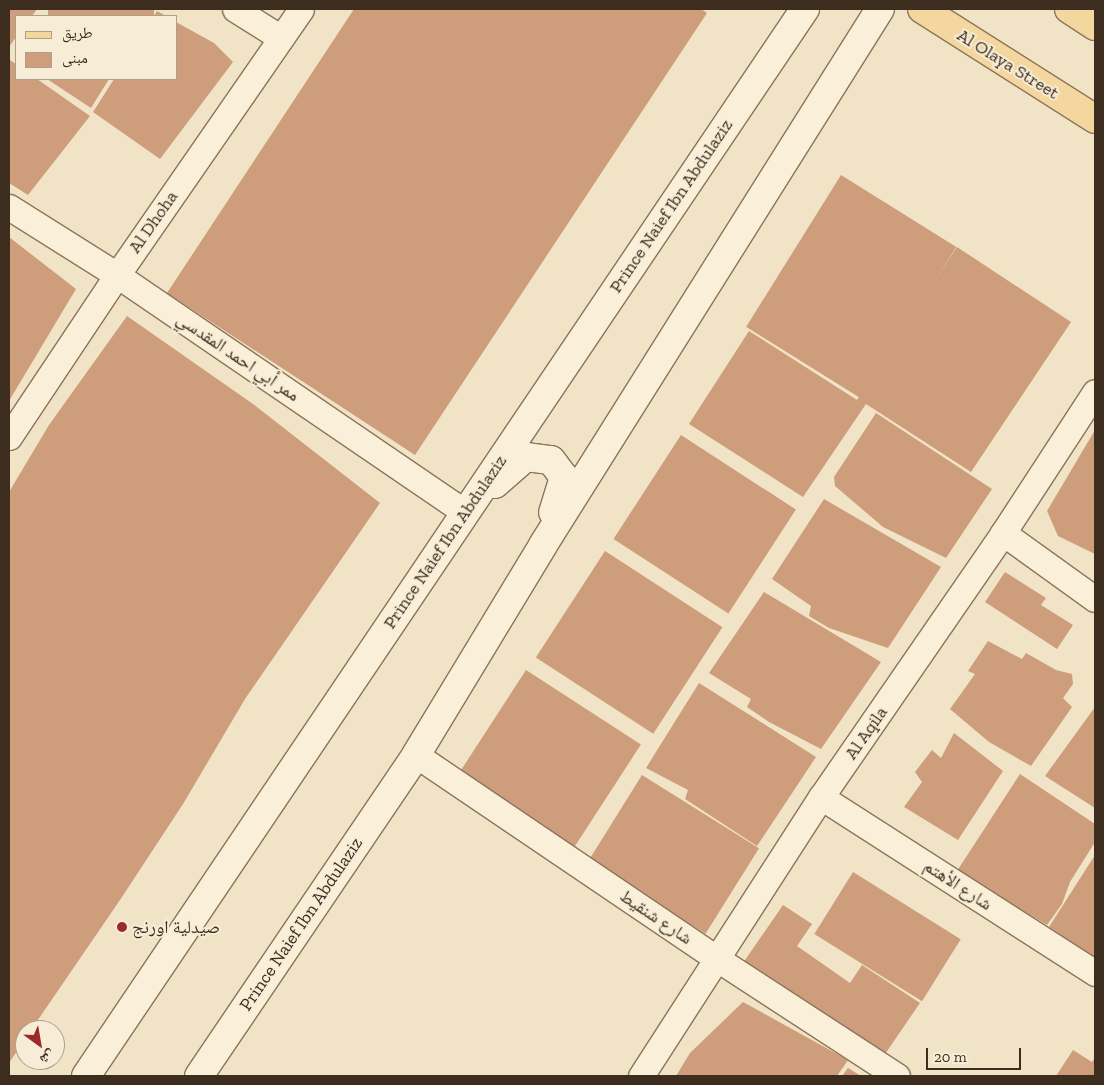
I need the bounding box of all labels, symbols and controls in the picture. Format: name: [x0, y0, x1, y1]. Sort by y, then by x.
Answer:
legend: [15, 15, 178, 80]
text: طريق: [62, 24, 93, 42]
street label: Al Olaya Street: [953, 24, 1063, 104]
text: مبنى: [62, 49, 88, 67]
street label: Prince Naief Ibn Abdulaziz: [605, 115, 737, 297]
street label: Al Dhoha: [124, 187, 182, 257]
street label: ممر أبي احمد المقدسي: [172, 308, 304, 406]
street label: Prince Naief Ibn Abdulaziz: [379, 451, 511, 633]
street label: Al Aqila: [840, 702, 892, 764]
street label: Prince Naief Ibn Abdulaziz: [235, 833, 367, 1015]
street label: شارع الأهتم: [920, 855, 996, 915]
street label: شارع شنقيط: [616, 885, 696, 949]
place label: صيدلية اورنج: [132, 916, 220, 938]
marker: صيدلية اورنج: [116, 921, 128, 933]
north arrow: [15, 1020, 65, 1070]
scale bar: [929, 1038, 1024, 1070]
text: ش: [37, 1046, 58, 1068]
text: 20 m: [934, 1048, 967, 1066]

